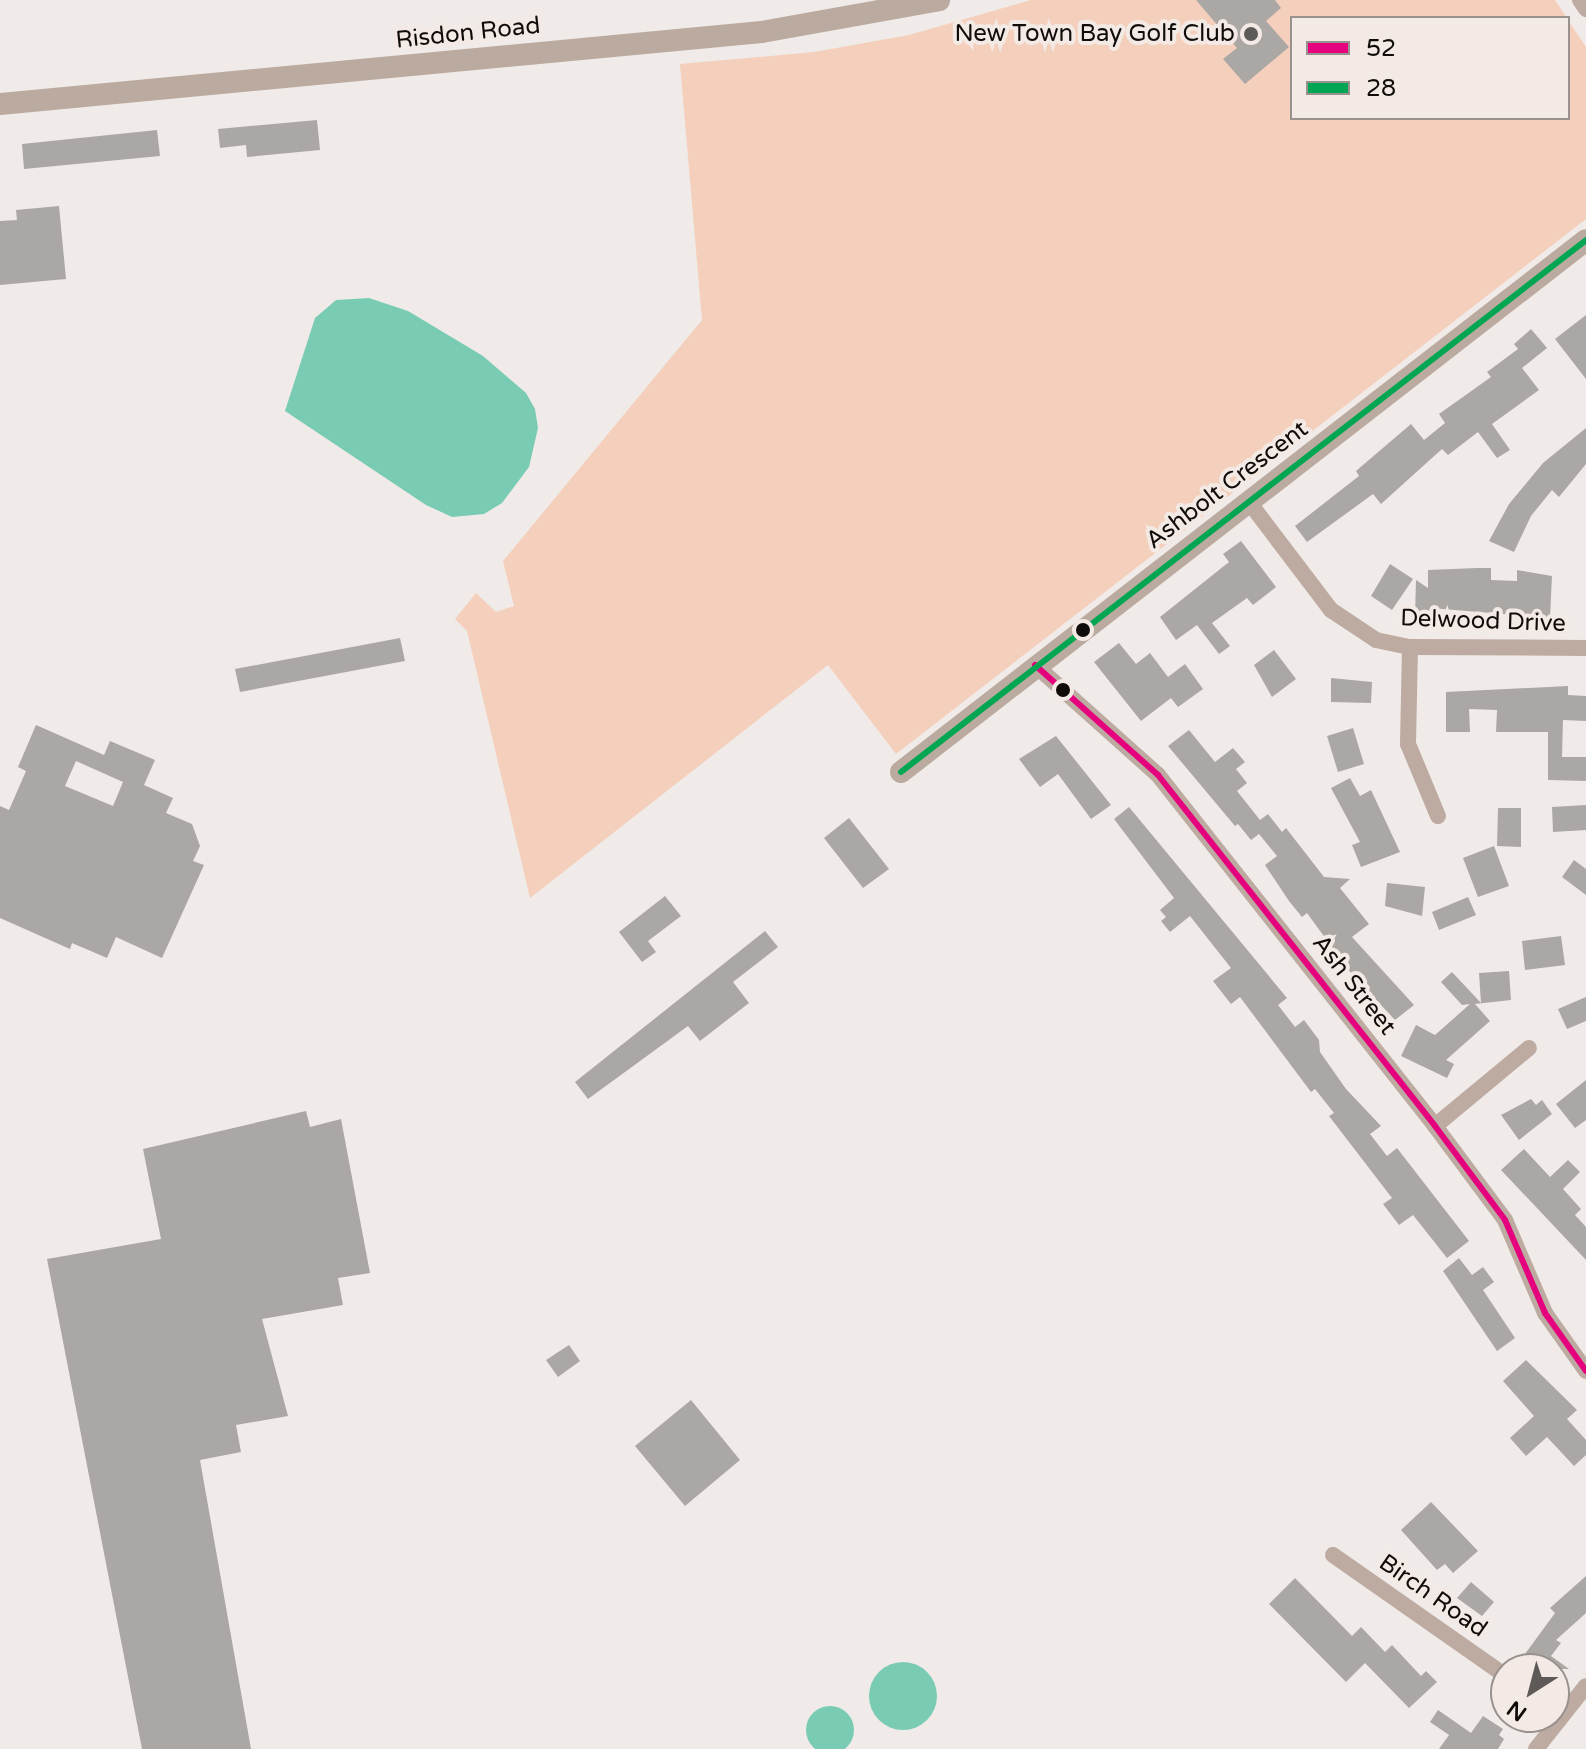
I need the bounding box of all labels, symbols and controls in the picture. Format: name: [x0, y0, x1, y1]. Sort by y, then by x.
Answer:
street label: Risdon Road: [394, 11, 542, 55]
legend: [1290, 16, 1570, 120]
place label: New Town Bay Golf Club: [954, 20, 1235, 48]
marker: New Town Bay Golf Club: [1242, 25, 1260, 43]
text: 52: [1366, 34, 1396, 63]
text: 28: [1366, 74, 1396, 103]
street label: Ashbolt Crescent: [1140, 415, 1314, 555]
street label: Delwood Drive: [1400, 604, 1566, 638]
unlabelled marker: [1075, 622, 1091, 638]
unlabelled marker: [1055, 682, 1071, 698]
street label: Ash Street: [1306, 929, 1402, 1041]
street label: Birch Road: [1373, 1548, 1493, 1644]
north arrow: [1490, 1653, 1570, 1733]
text: N: [1502, 1695, 1532, 1727]

